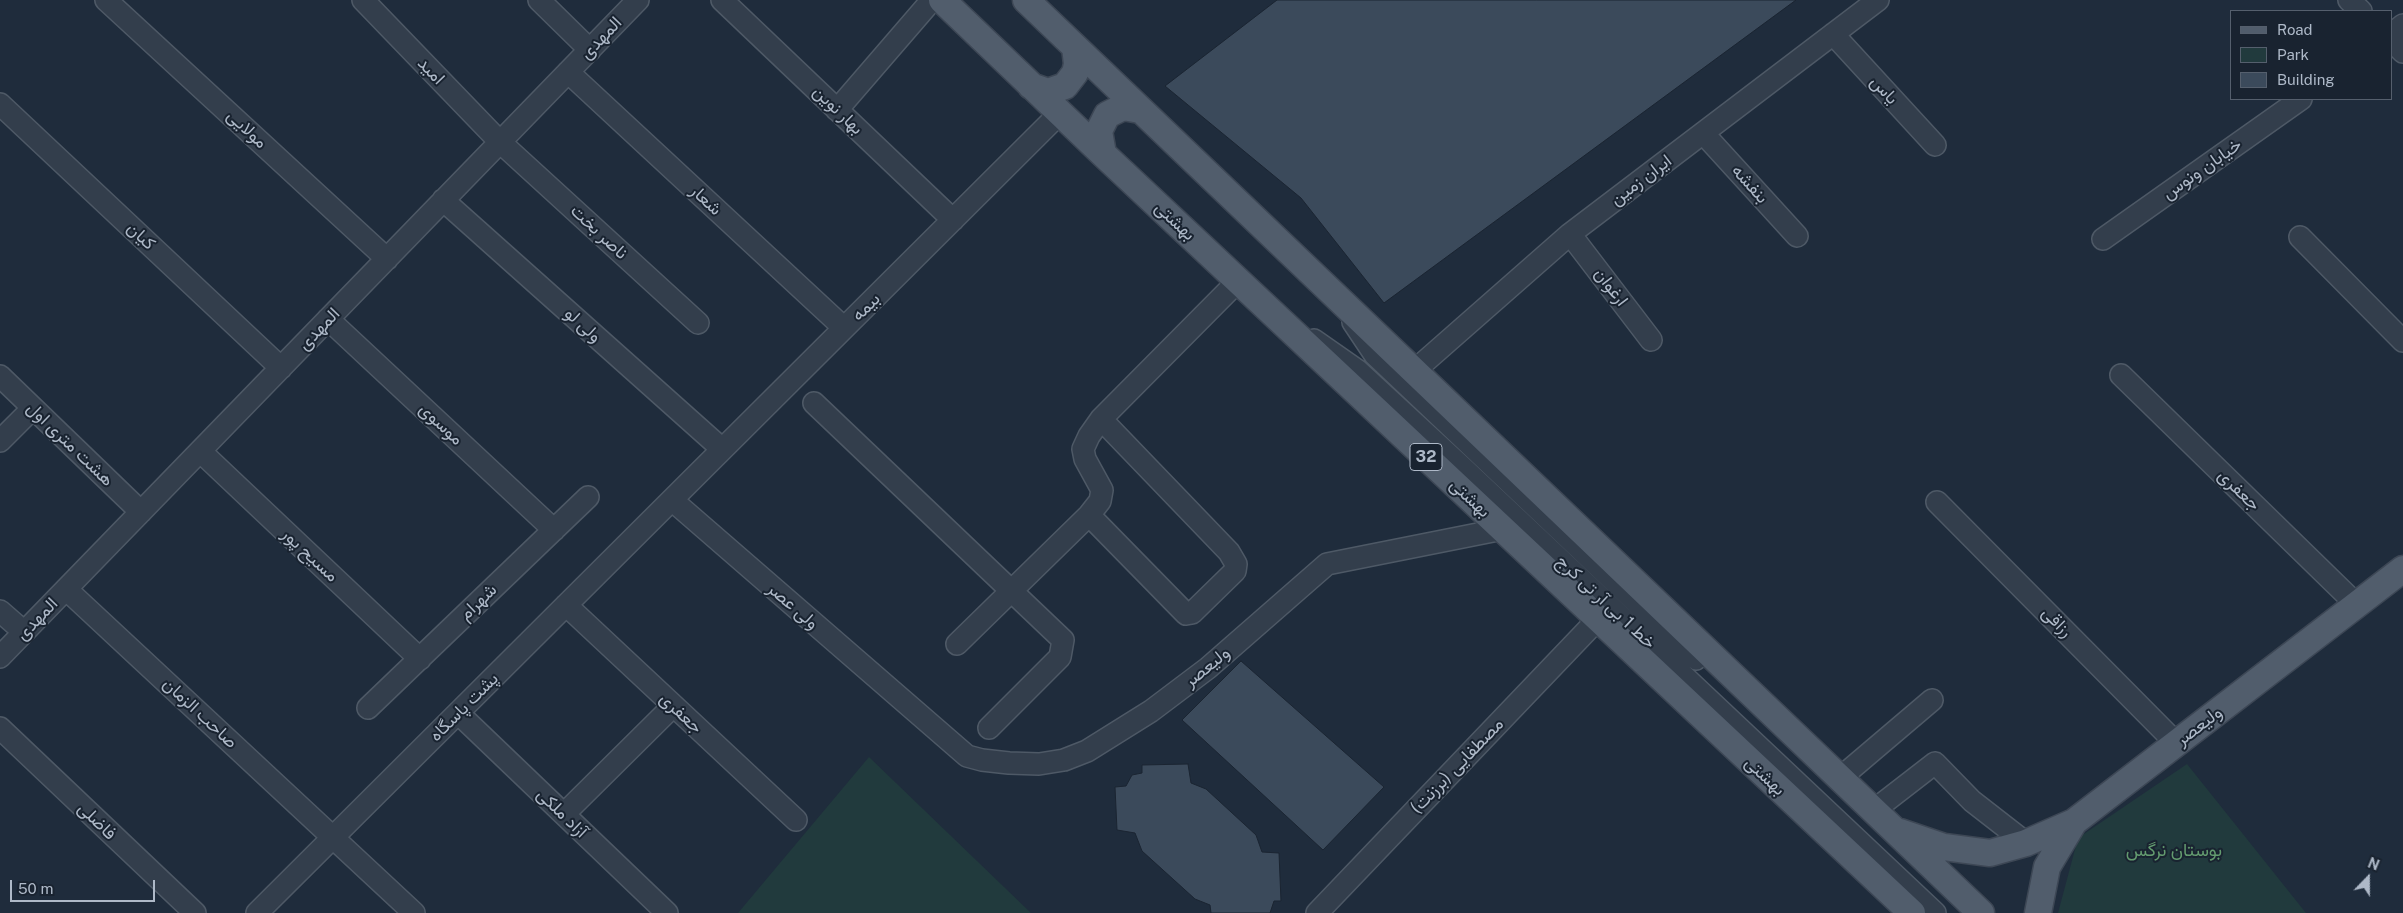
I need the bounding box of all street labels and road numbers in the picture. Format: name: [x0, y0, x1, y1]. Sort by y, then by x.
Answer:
street label: المهدی: [576, 12, 626, 64]
street label: امید: [413, 53, 449, 89]
street label: یاس: [1865, 71, 1903, 109]
street label: بهار نوین: [808, 81, 868, 139]
street label: مولایی: [222, 105, 272, 153]
street label: خیابان ونوس: [2158, 134, 2246, 204]
street label: ایران زمین: [1606, 150, 1676, 210]
street label: بنفشه: [1727, 160, 1773, 208]
street label: شعار: [686, 180, 726, 220]
street label: بهشتی: [1150, 197, 1200, 245]
street label: ناصر بخت: [566, 200, 632, 264]
street label: کیان: [122, 217, 160, 255]
street label: ارغوان: [1590, 263, 1632, 311]
street label: بیمه: [847, 288, 885, 326]
street label: المهدی: [294, 303, 344, 355]
street label: ولی لو: [560, 303, 606, 347]
street label: هشت متری اول: [22, 397, 118, 491]
street label: موسوی: [414, 398, 468, 450]
road number: 32: [1410, 444, 1442, 471]
street label: جعفری: [2213, 465, 2265, 515]
street label: بهشتی: [1445, 474, 1495, 522]
street label: مسیح پور: [277, 523, 343, 587]
street label: خط 1 بی آر تی کرج: [1552, 550, 1660, 654]
street label: ولی عصر: [763, 578, 823, 634]
street label: شهرام: [455, 579, 501, 625]
street label: المهدی: [12, 593, 62, 645]
street label: رزاقی: [2037, 602, 2077, 642]
street label: ولیعصر: [1180, 642, 1234, 692]
street label: پشت پاسگاه: [425, 668, 503, 746]
street label: صاحب الزمان: [158, 673, 242, 753]
street label: جعفری: [655, 688, 707, 738]
street label: ولیعصر: [2172, 702, 2226, 750]
street label: مصطفایی (برزنت): [1406, 714, 1508, 818]
street label: بهشتی: [1740, 752, 1790, 800]
street label: آزاد ملکی: [532, 784, 592, 842]
street label: فاضلی: [73, 797, 121, 845]

